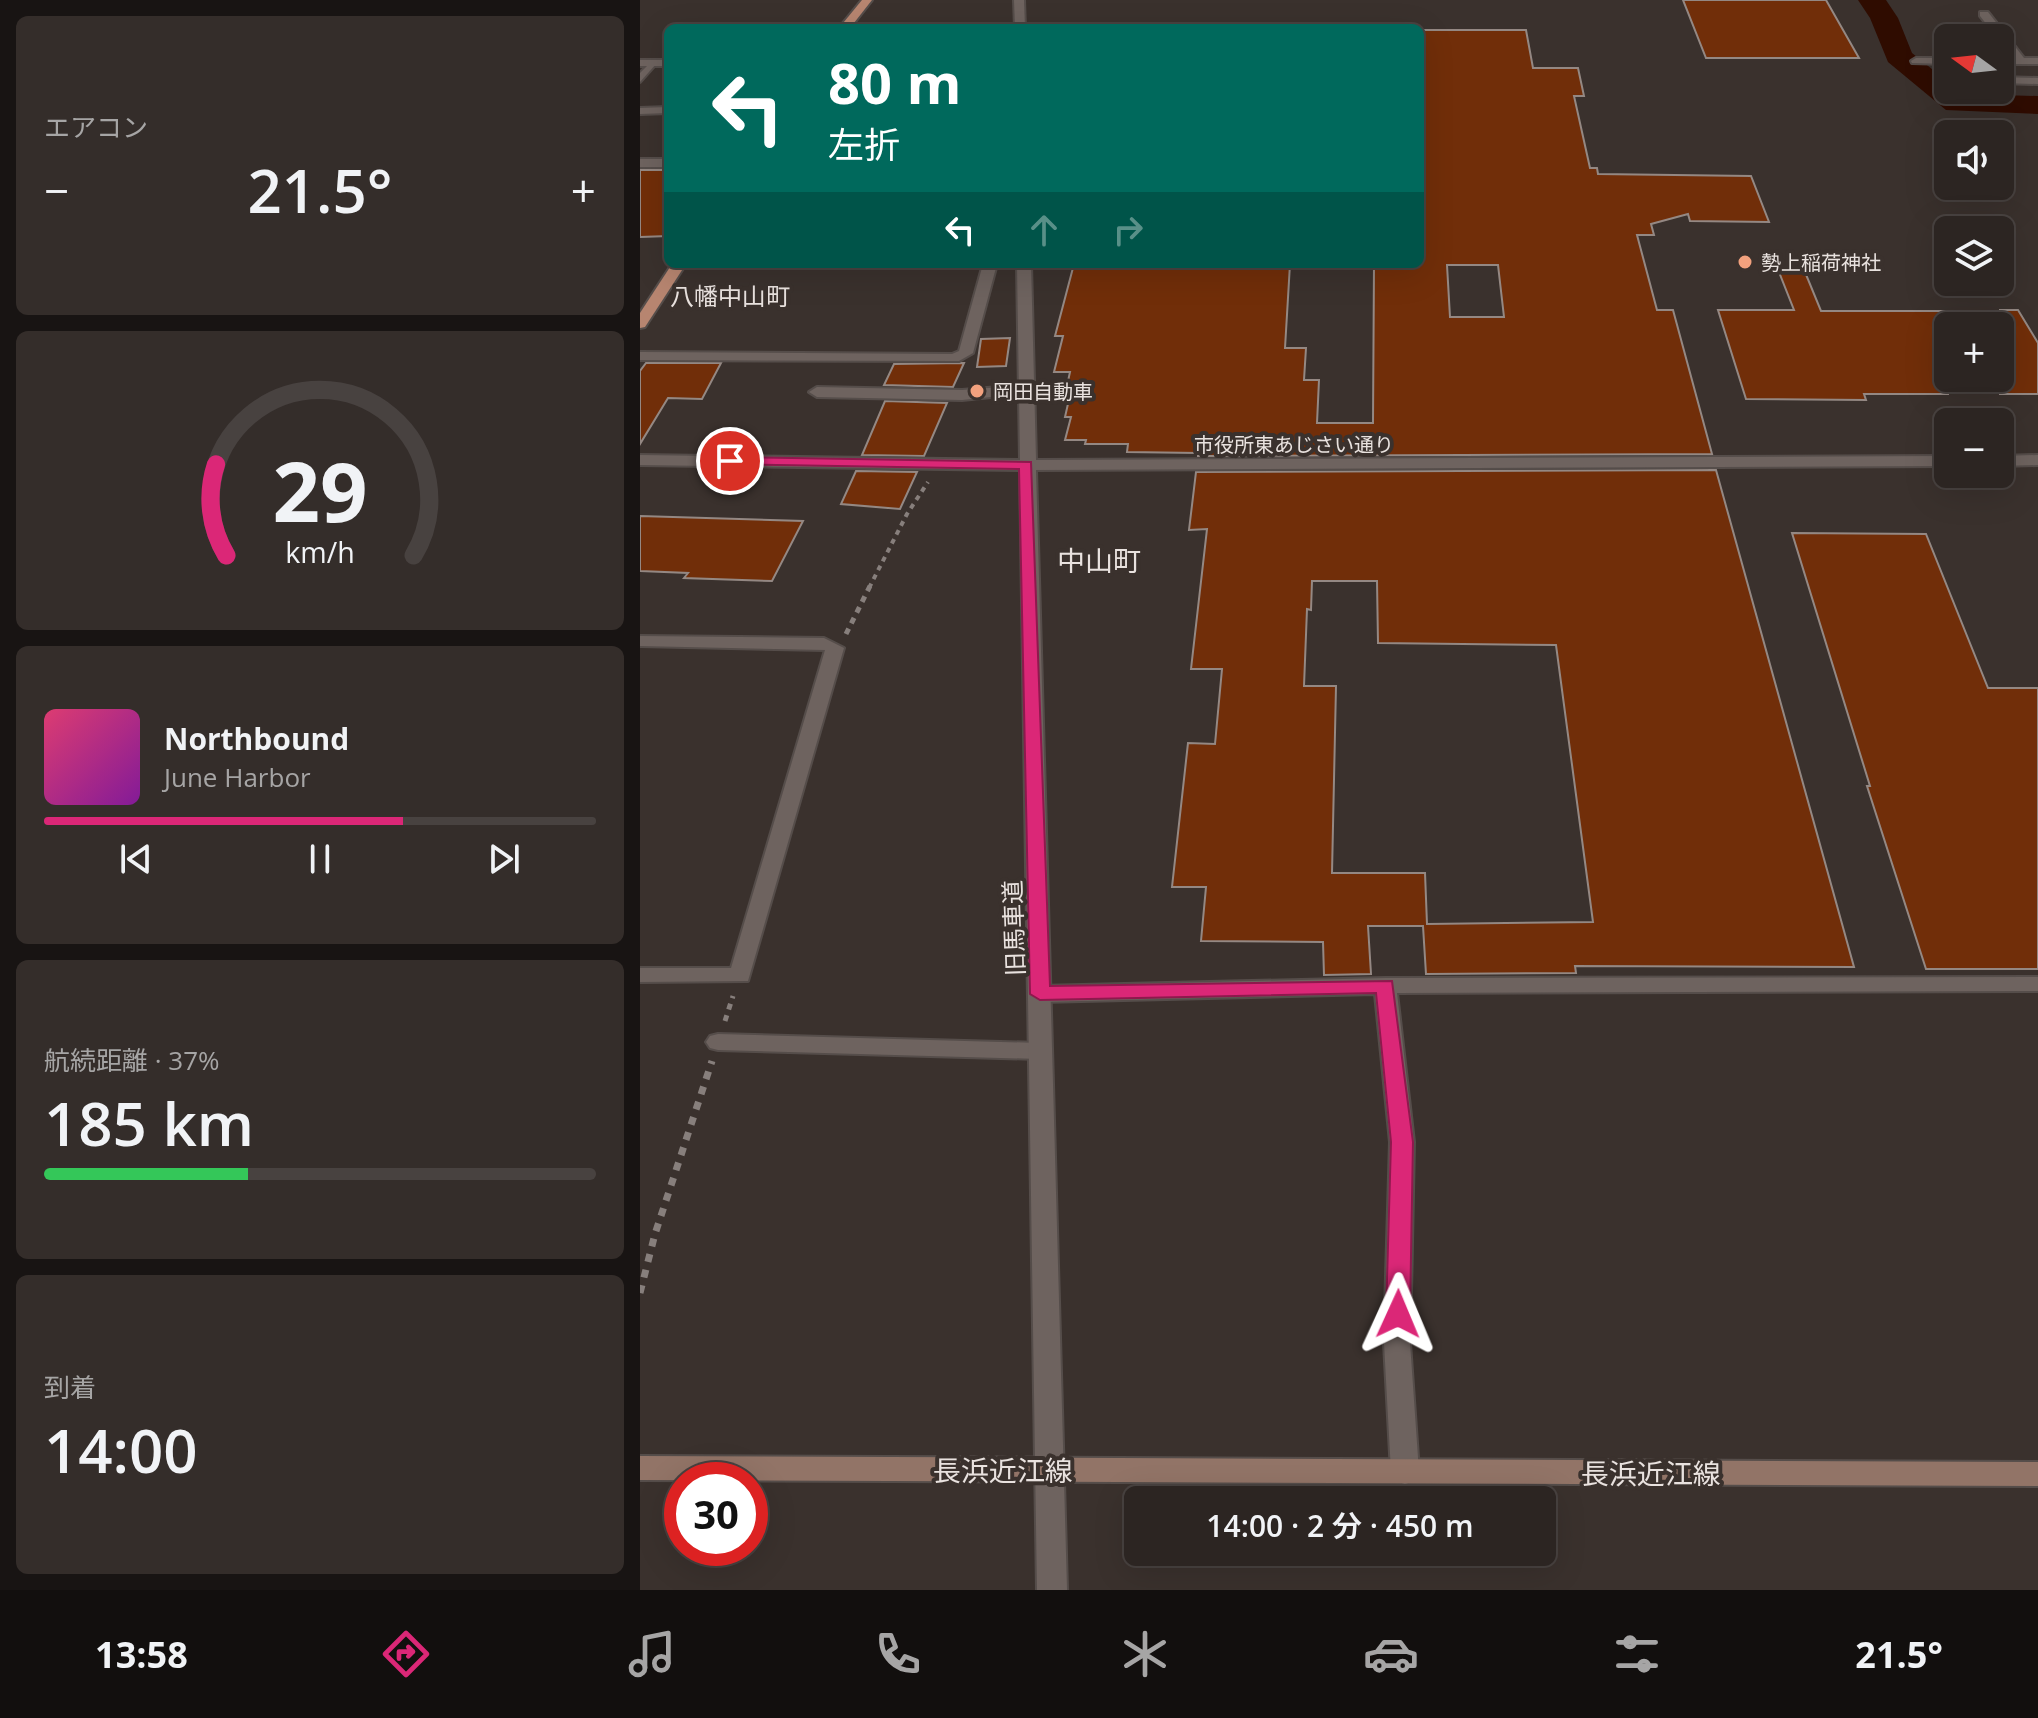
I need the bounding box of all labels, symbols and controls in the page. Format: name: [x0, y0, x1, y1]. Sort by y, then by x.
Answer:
north arrow: [1934, 24, 2014, 104]
map controls: [1934, 24, 2014, 488]
text: 80 m: [828, 44, 962, 120]
icon: left: [696, 56, 800, 160]
text: エアコン: [44, 109, 148, 145]
text: 左折: [828, 120, 900, 169]
button: sound: [1934, 120, 2014, 200]
text: 21.5°: [247, 149, 393, 231]
text: −: [44, 160, 69, 220]
text: +: [571, 160, 596, 220]
icon: left: [938, 208, 982, 252]
icon: ahead: [1022, 208, 1066, 252]
icon: right: [1106, 208, 1150, 252]
button: layers: [1934, 216, 2014, 296]
place label: 勢上稲荷神社: [1761, 249, 1881, 276]
marker: 勢上稲荷神社: [1736, 253, 1754, 271]
district label: 八幡中山町: [670, 279, 790, 312]
button: +: [1934, 312, 2014, 392]
place label: 岡田自動車: [993, 378, 1093, 405]
marker: 岡田自動車: [968, 382, 986, 400]
button: −: [1934, 408, 2014, 488]
pin: [696, 427, 764, 495]
street label: 市役所東あじさい通り: [1194, 431, 1394, 458]
text: 29: [272, 433, 368, 546]
icon: arrive: [708, 439, 752, 483]
text: km/h: [285, 532, 355, 571]
district label: 中山町: [1057, 541, 1141, 579]
text: Northbound: [164, 718, 349, 759]
text: June Harbor: [164, 759, 311, 795]
icon: previous: [114, 837, 158, 881]
icon: pause: [298, 837, 342, 881]
icon: next: [482, 837, 526, 881]
street label: 旧馬車道: [995, 879, 1031, 977]
text: 航続距離 · 37%: [44, 1042, 220, 1078]
text: 185 km: [44, 1082, 254, 1164]
position arrow: [1356, 1272, 1440, 1356]
text: 到着: [44, 1369, 96, 1405]
text: 14:00: [44, 1409, 198, 1491]
street label: 長浜近江線: [933, 1451, 1073, 1489]
street label: 長浜近江線: [1581, 1454, 1721, 1492]
speed limit sign: 30: [664, 1462, 768, 1566]
text: 14:00 · 2 分 · 450 m: [1206, 1505, 1474, 1546]
icon: directions: [378, 1626, 434, 1682]
icon: music: [624, 1626, 680, 1682]
icon: phone: [870, 1626, 926, 1682]
icon: climate: [1117, 1626, 1173, 1682]
icon: car: [1363, 1626, 1419, 1682]
icon: filters: [1609, 1626, 1665, 1682]
text: 13:58: [95, 1630, 188, 1679]
text: 21.5°: [1855, 1630, 1943, 1679]

